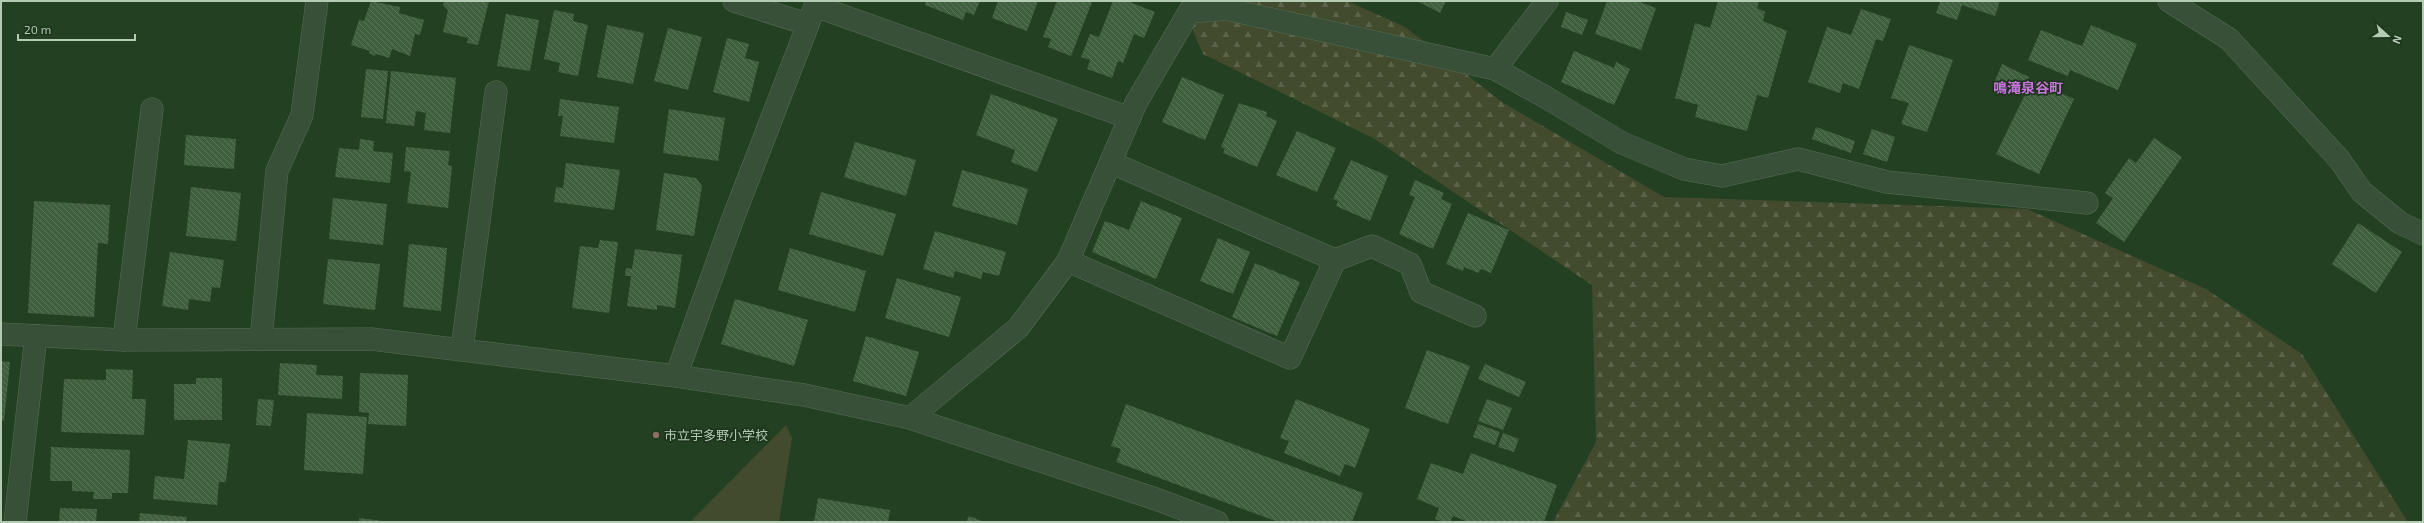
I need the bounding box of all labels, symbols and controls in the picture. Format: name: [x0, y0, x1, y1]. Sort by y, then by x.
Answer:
scale bar: [18, 16, 135, 42]
north arrow: [2368, 16, 2408, 56]
text: 20 m: [24, 22, 51, 36]
text: N: [2390, 34, 2405, 46]
district label: 鳴滝泉谷町: [1993, 79, 2063, 96]
place label: 市立宇多野小学校: [664, 427, 768, 443]
marker: 市立宇多野小学校: [651, 430, 661, 440]

